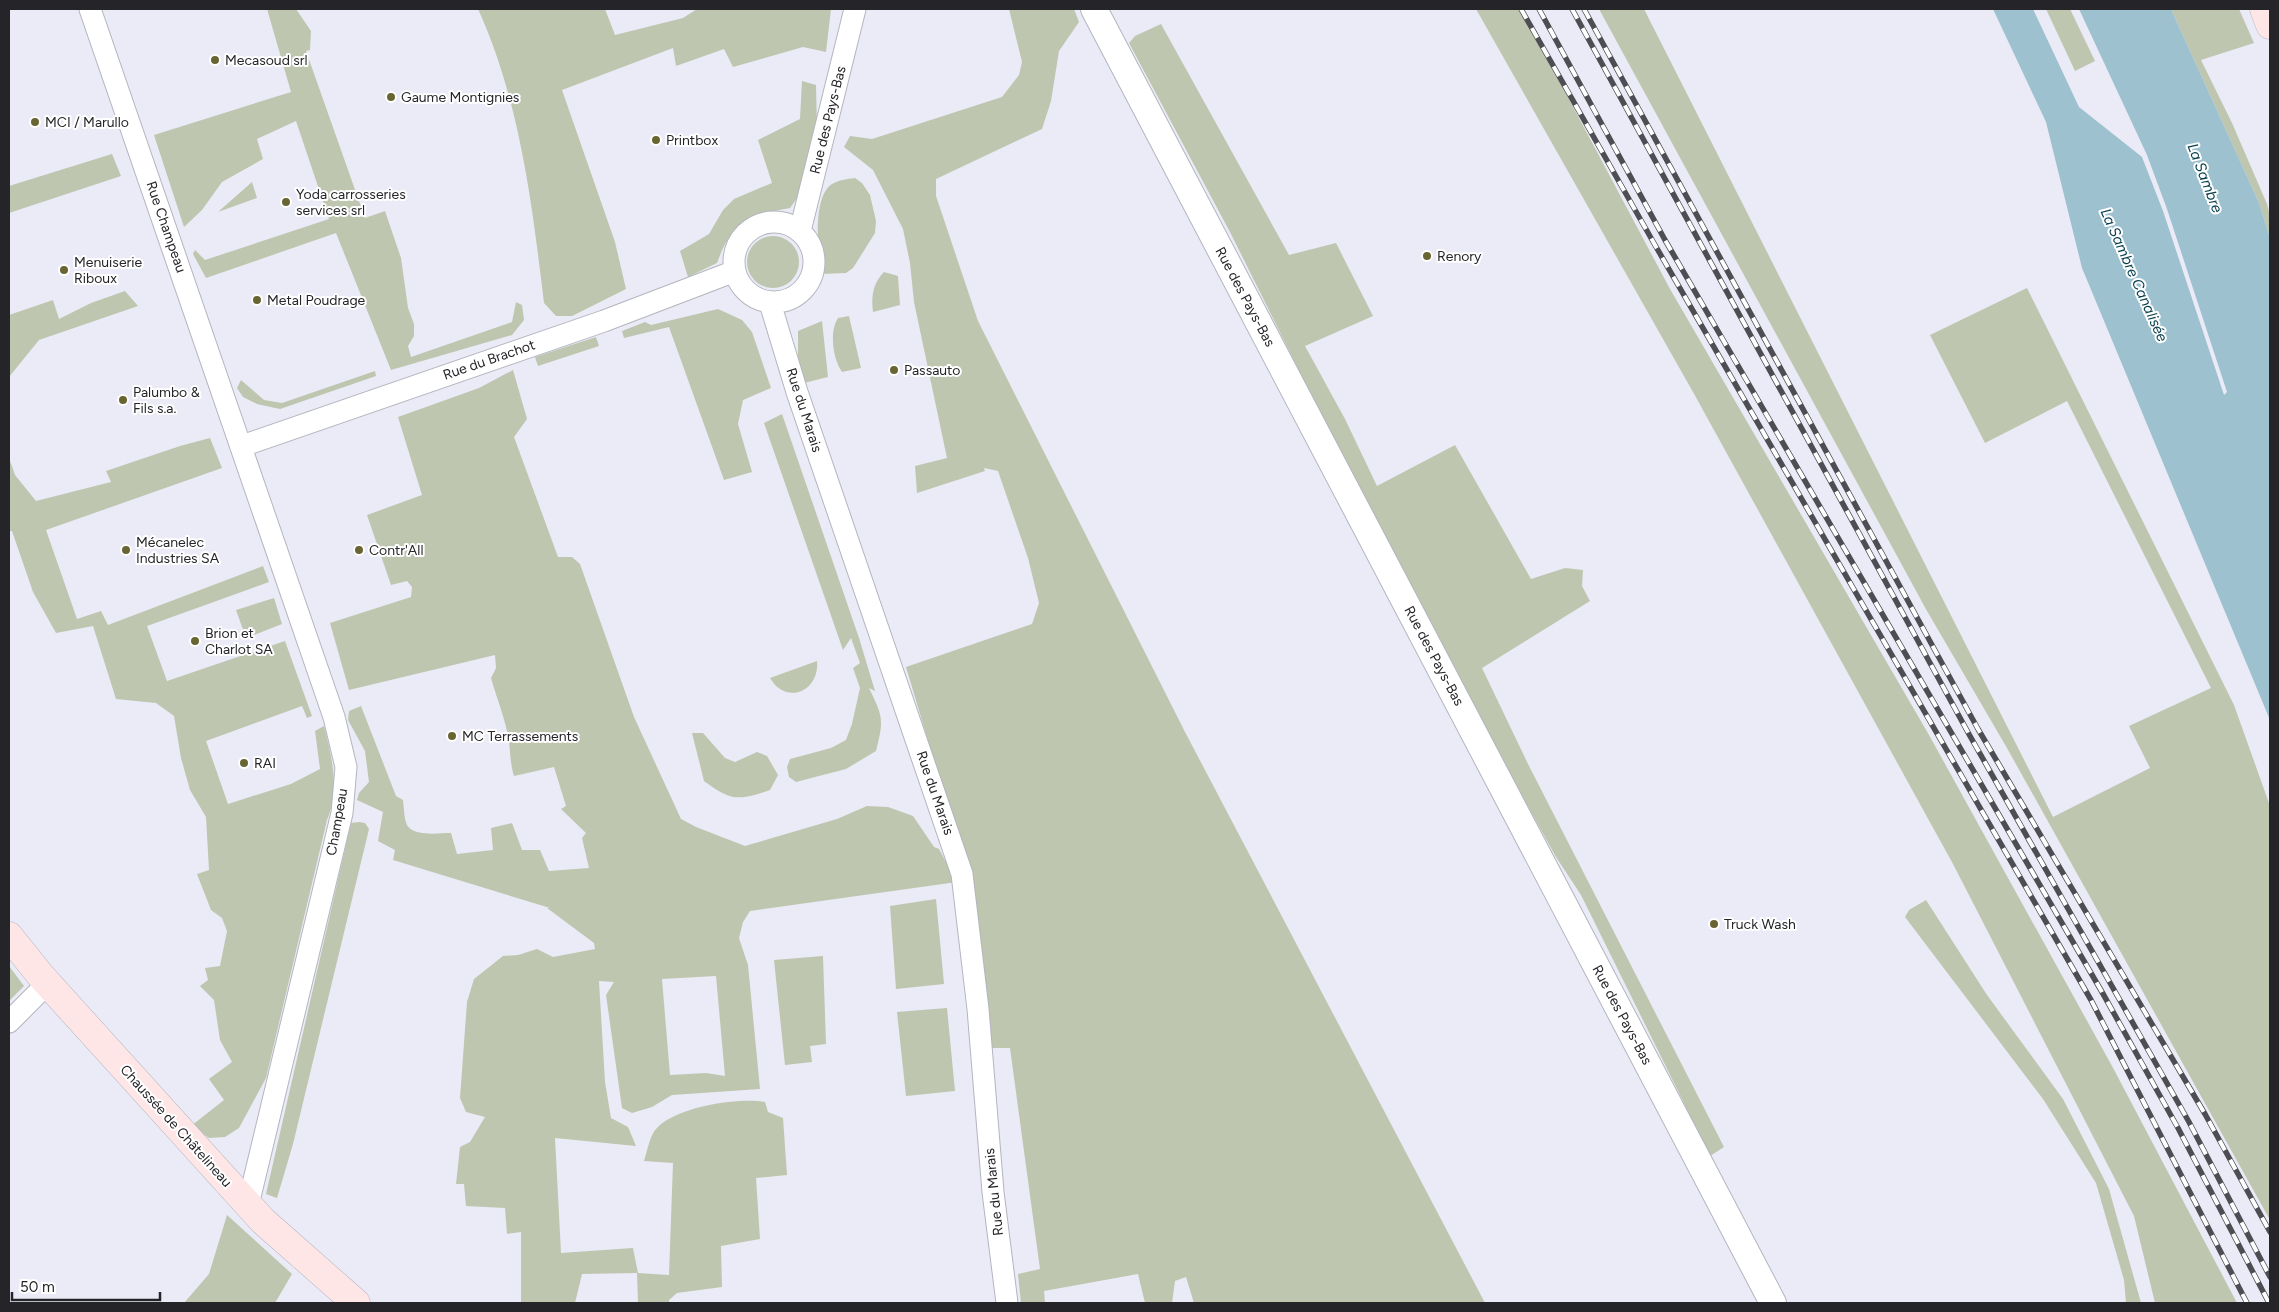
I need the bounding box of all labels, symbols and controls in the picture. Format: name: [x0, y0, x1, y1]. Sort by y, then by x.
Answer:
place label: Mecasoud srl: [225, 52, 308, 69]
marker: Mecasoud srl: [209, 54, 221, 66]
street label: Rue des Pays-Bas: [806, 64, 850, 176]
place label: Gaume Montignies: [401, 89, 519, 106]
marker: Gaume Montignies: [385, 91, 397, 103]
place label: MCI / Marullo: [45, 114, 129, 131]
marker: MCI / Marullo: [29, 116, 41, 128]
place label: Printbox: [666, 132, 718, 149]
marker: Printbox: [650, 134, 662, 146]
water label: La Sambre: [2183, 141, 2227, 215]
street label: Rue Champeau: [142, 179, 190, 275]
place label: Yoda carrosseries services srl: [296, 186, 406, 219]
marker: Yoda carrosseries services srl: [280, 196, 292, 208]
water label: La Sambre Canalisée: [2096, 206, 2172, 344]
street label: Rue des Pays-Bas: [1212, 244, 1278, 350]
place label: Renory: [1437, 248, 1482, 265]
marker: Renory: [1421, 250, 1433, 262]
place label: Menuiserie Riboux: [74, 254, 143, 287]
marker: Menuiserie Riboux: [58, 264, 70, 276]
place label: Metal Poudrage: [267, 292, 366, 309]
marker: Metal Poudrage: [251, 294, 263, 306]
street label: Rue du Brachot: [441, 336, 537, 384]
place label: Passauto: [904, 362, 960, 379]
marker: Passauto: [888, 364, 900, 376]
street label: Rue du Marais: [782, 366, 826, 454]
place label: Palumbo & Fils s.a.: [133, 384, 200, 417]
marker: Palumbo & Fils s.a.: [117, 394, 129, 406]
place label: Mécanelec Industries SA: [136, 534, 220, 567]
place label: Contr'All: [369, 542, 424, 559]
marker: Mécanelec Industries SA: [120, 544, 132, 556]
marker: Contr'All: [353, 544, 365, 556]
street label: Rue des Pays-Bas: [1401, 603, 1467, 709]
place label: Brion et Charlot SA: [205, 625, 273, 658]
marker: Brion et Charlot SA: [189, 635, 201, 647]
place label: MC Terrassements: [462, 728, 578, 745]
marker: MC Terrassements: [446, 730, 458, 742]
street label: Rue du Marais: [913, 749, 957, 837]
place label: RAI: [254, 755, 276, 772]
marker: RAI: [238, 757, 250, 769]
street label: Champeau: [323, 787, 351, 857]
place label: Truck Wash: [1724, 916, 1796, 933]
marker: Truck Wash: [1708, 918, 1720, 930]
street label: Rue des Pays-Bas: [1589, 962, 1655, 1068]
street label: Chaussée de Châtelineau: [117, 1061, 235, 1191]
street label: Rue du Marais: [981, 1147, 1007, 1237]
scale bar: [12, 1270, 160, 1302]
text: 50 m: [20, 1278, 55, 1296]

